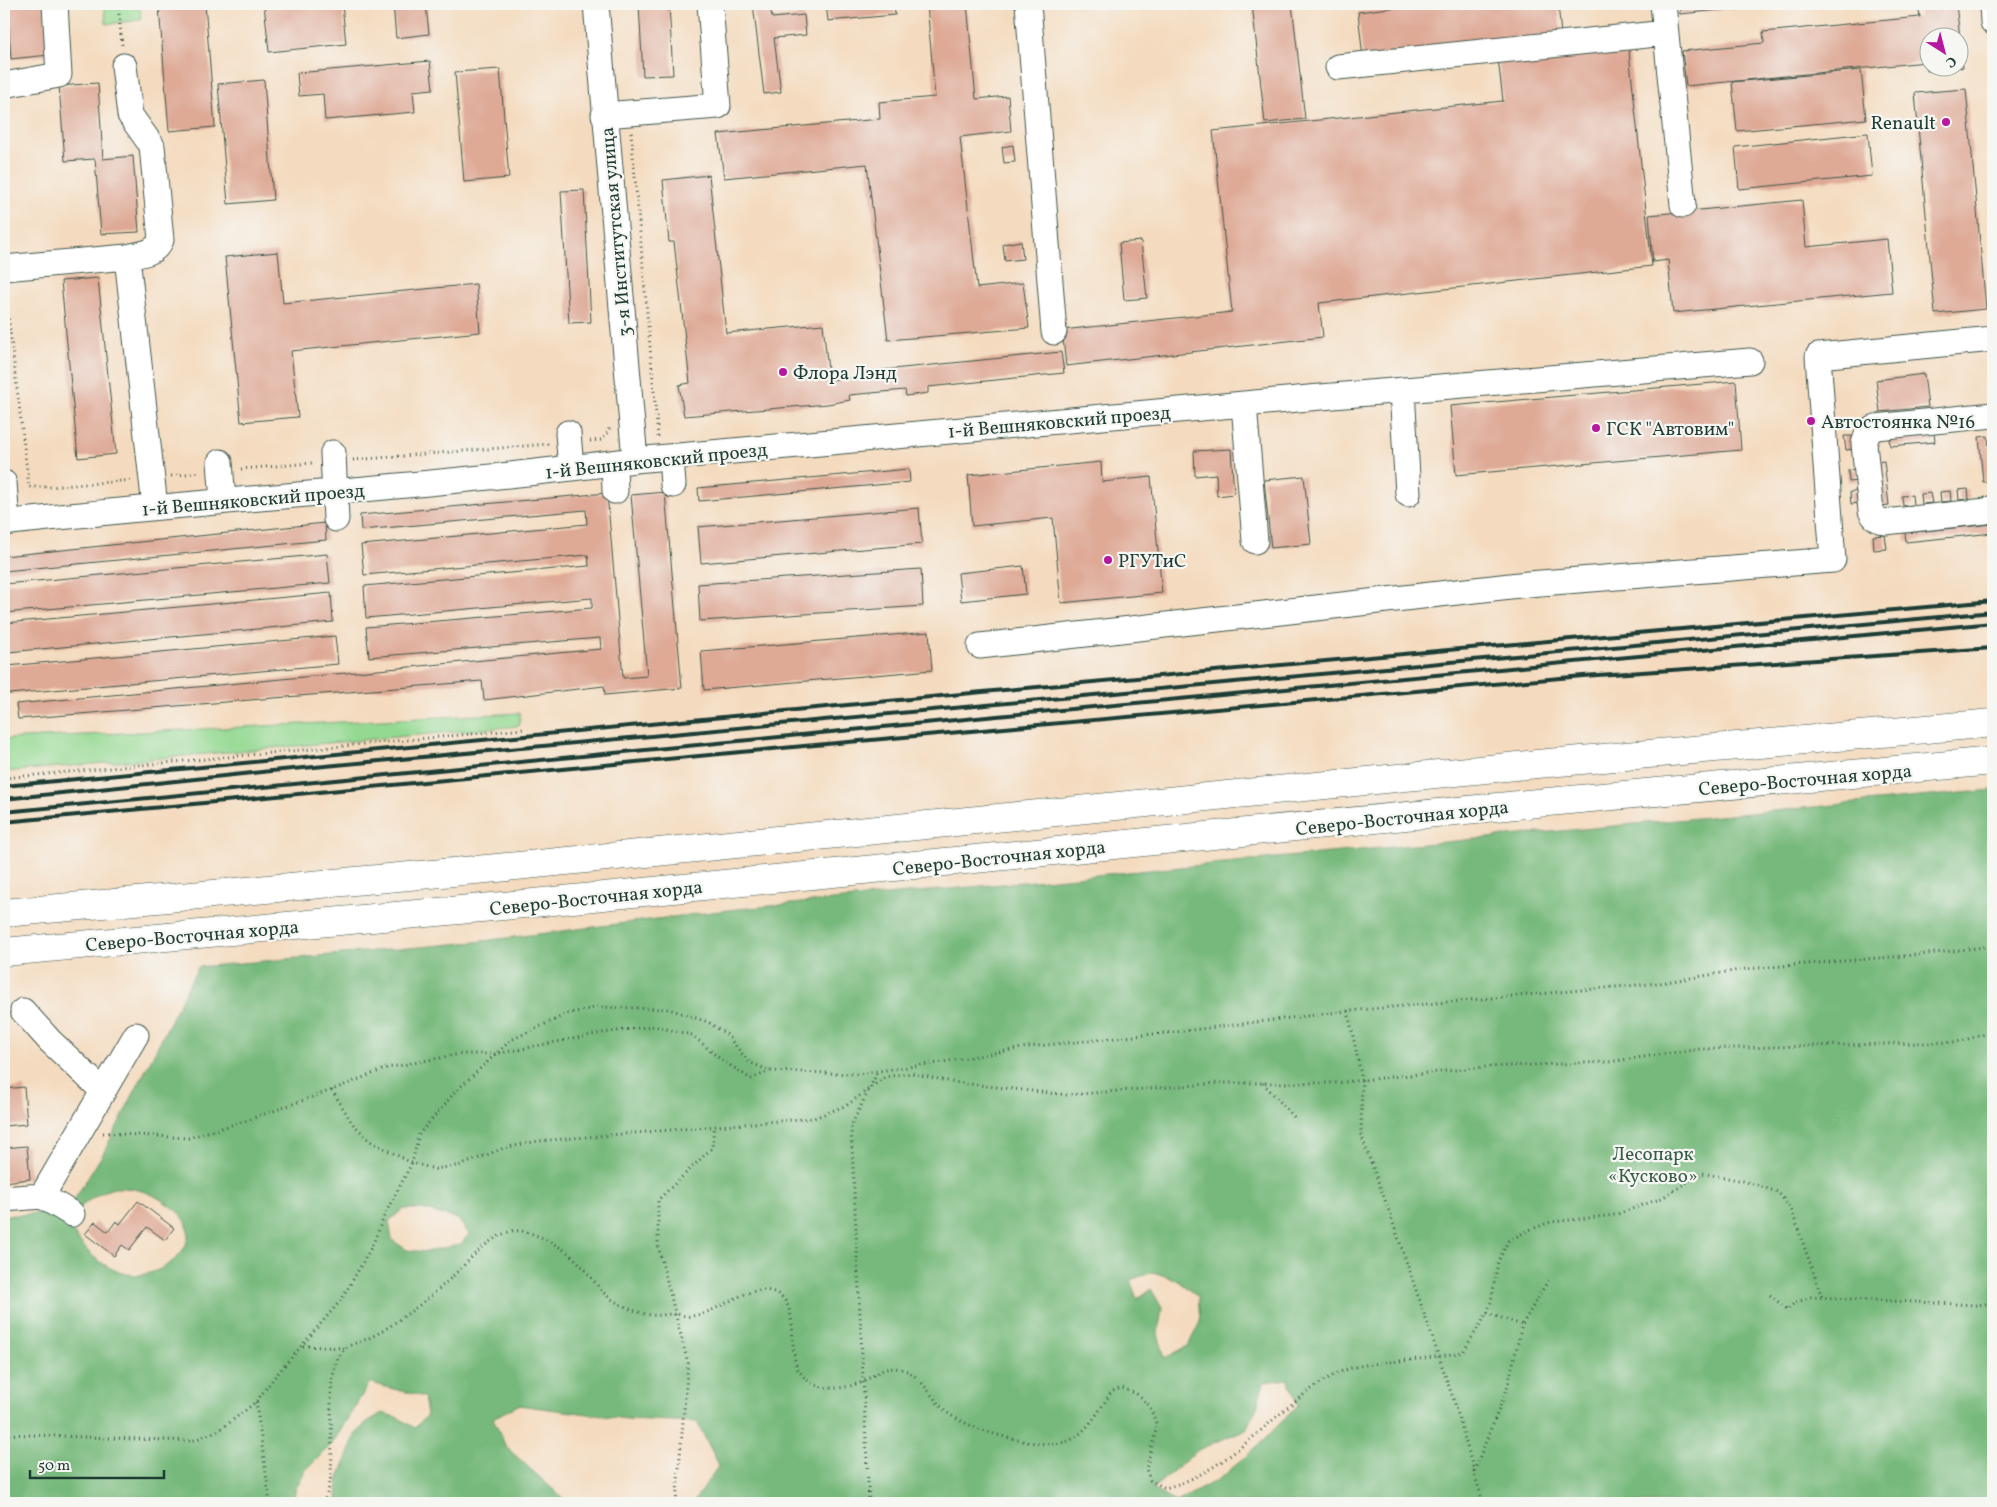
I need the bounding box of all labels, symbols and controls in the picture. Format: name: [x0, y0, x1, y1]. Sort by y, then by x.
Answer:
north arrow: [1920, 28, 1970, 78]
text: С: [1942, 51, 1960, 72]
place label: Renault: [1871, 111, 1936, 137]
marker: Renault: [1940, 116, 1952, 128]
street label: 3-я Институтская улица: [595, 126, 639, 338]
place label: Флора Лэнд: [793, 361, 897, 387]
marker: Флора Лэнд: [777, 366, 789, 378]
street label: 1-й Вешняковский проезд: [947, 400, 1172, 446]
place label: Автостоянка №16: [1821, 410, 1975, 436]
marker: Автостоянка №16: [1805, 415, 1817, 427]
place label: ГСК "Автовим": [1606, 417, 1734, 443]
marker: ГСК "Автовим": [1590, 422, 1602, 434]
street label: 1-й Вешняковский проезд: [544, 437, 769, 487]
street label: 1-й Вешняковский проезд: [141, 478, 366, 524]
place label: РГУТиС: [1118, 549, 1186, 575]
marker: РГУТиС: [1102, 554, 1114, 566]
street label: Северо-Восточная хорда: [1697, 759, 1913, 803]
street label: Северо-Восточная хорда: [1294, 795, 1510, 843]
street label: Северо-Восточная хорда: [891, 835, 1107, 883]
street label: Северо-Восточная хорда: [488, 875, 704, 923]
street label: Северо-Восточная хорда: [84, 915, 300, 959]
park label: Лесопарк «Кусково»: [1608, 1142, 1698, 1190]
scale bar: [30, 1447, 164, 1479]
text: 50 m: [38, 1456, 70, 1477]

